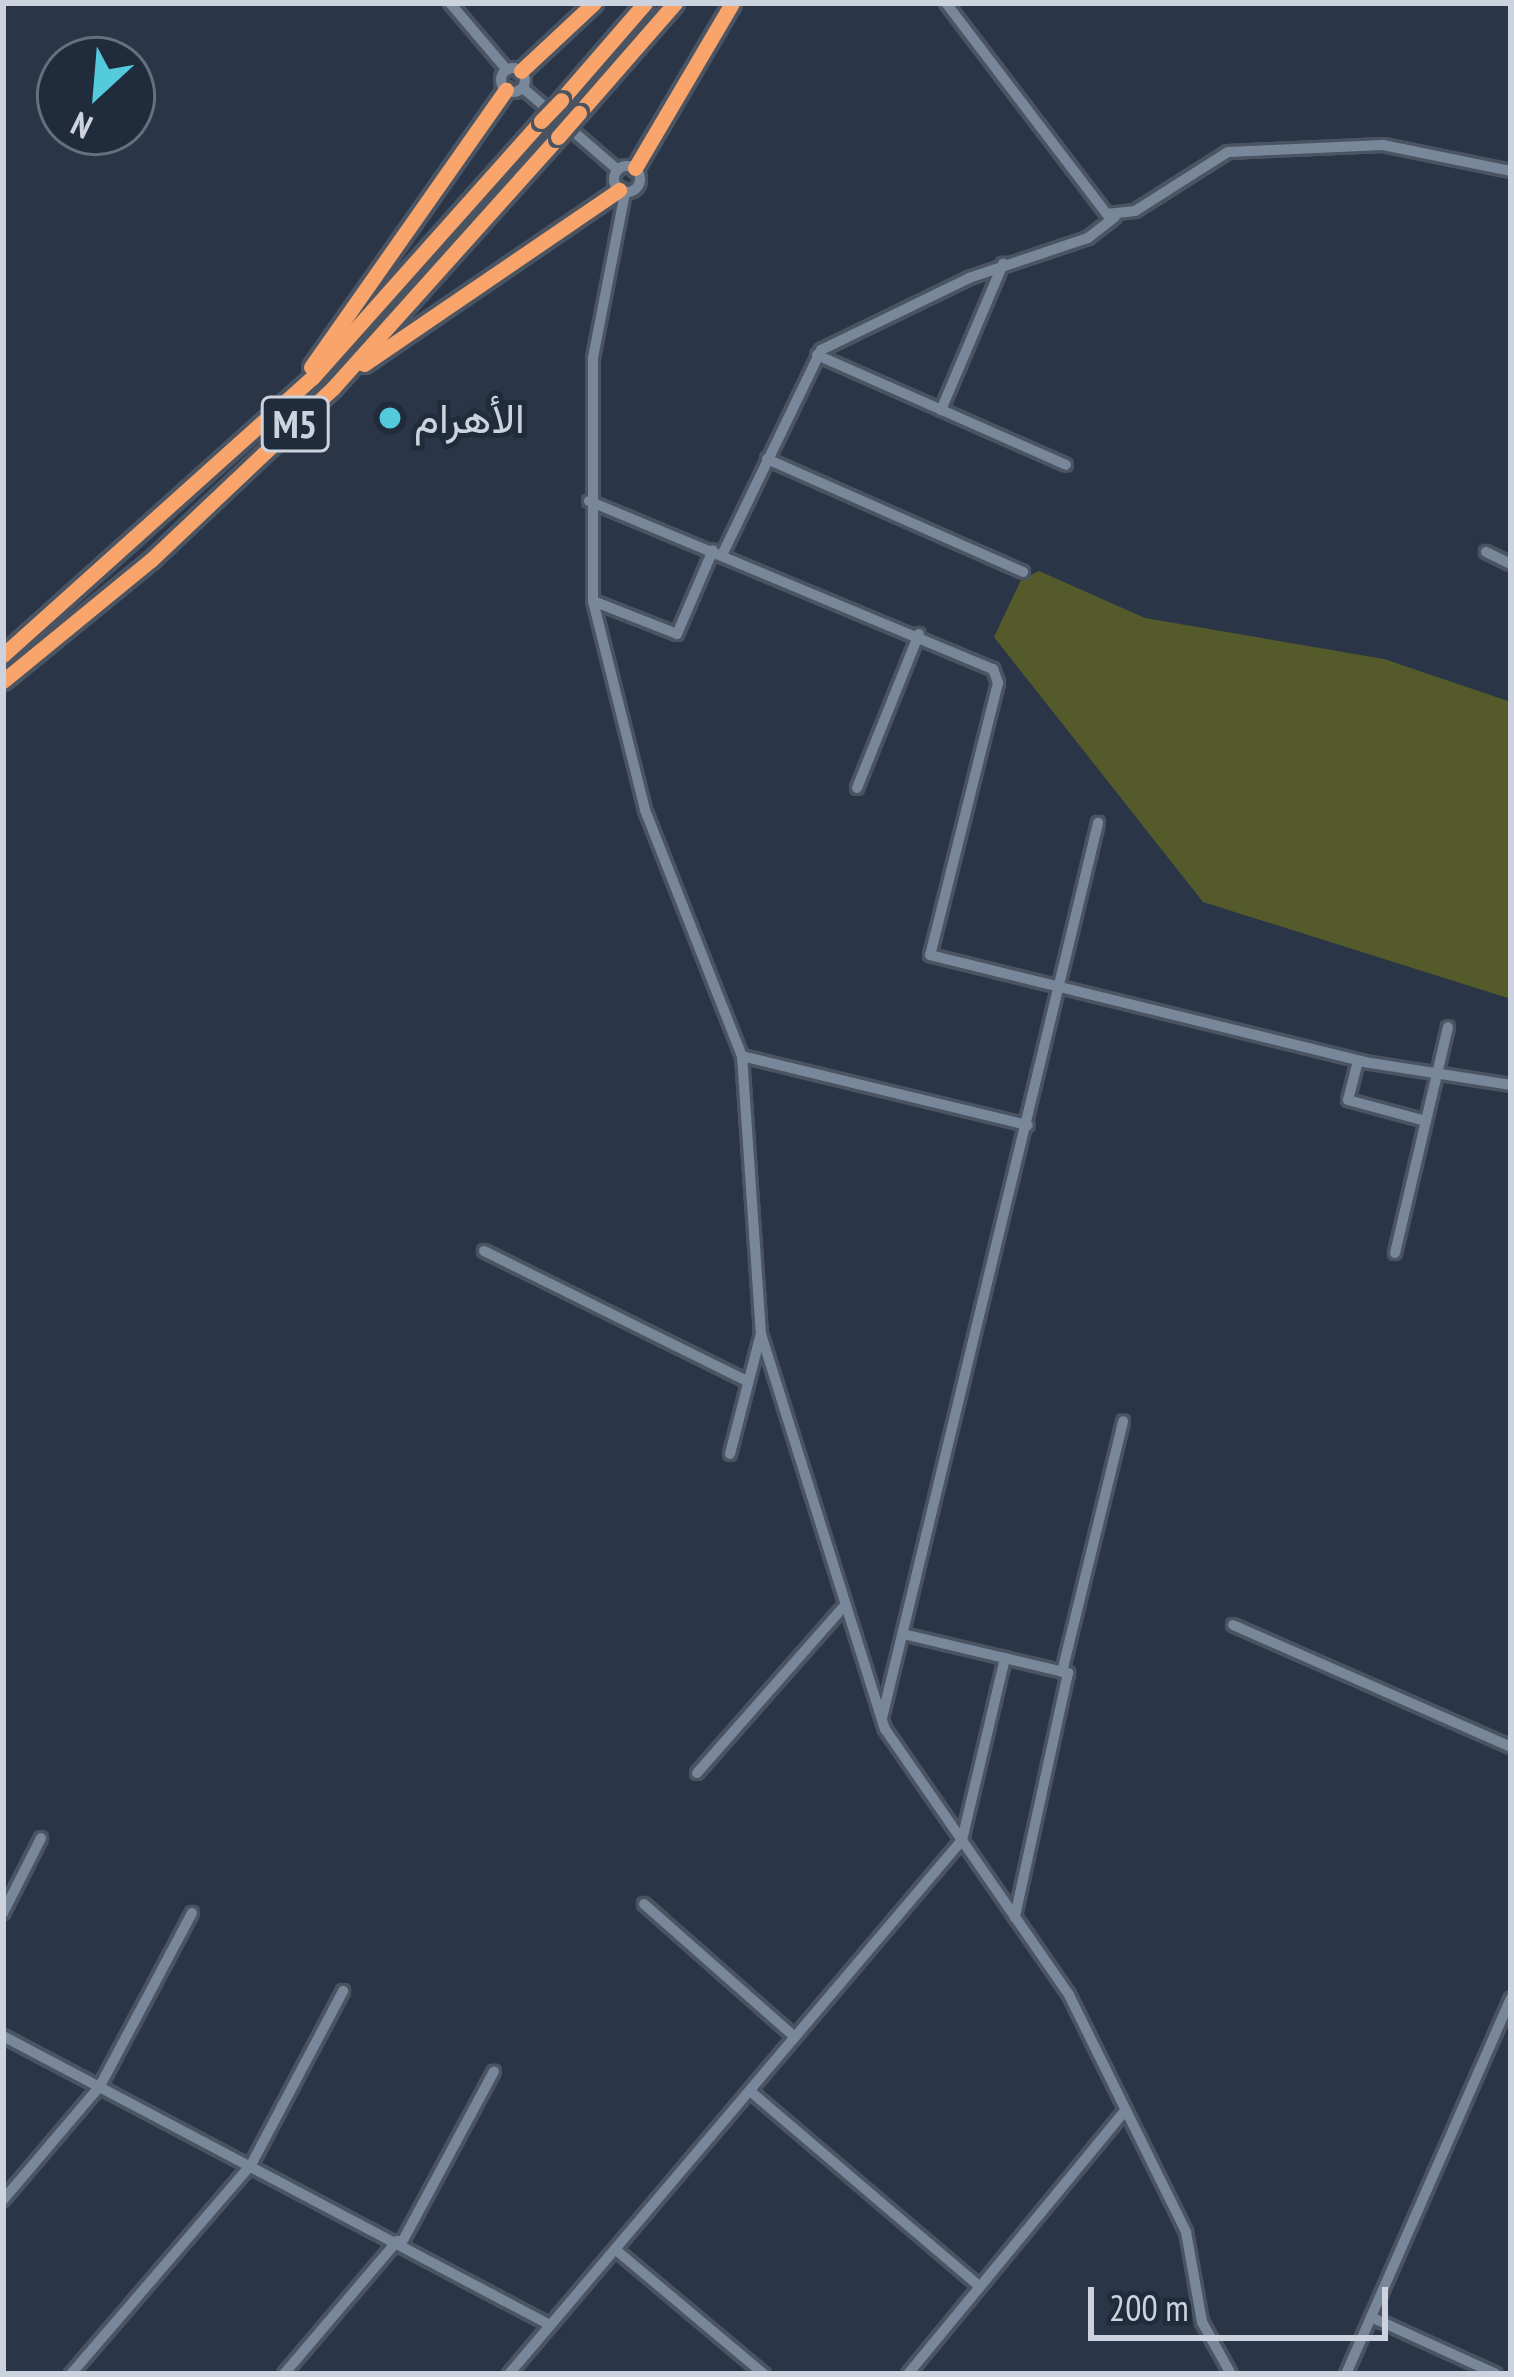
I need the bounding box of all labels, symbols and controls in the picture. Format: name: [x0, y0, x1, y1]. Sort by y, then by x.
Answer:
north arrow: [36, 36, 156, 156]
text: N: [64, 103, 99, 149]
road number: M5: [259, 391, 331, 457]
place label: الأهرام: [414, 393, 525, 443]
marker: الأهرام: [377, 405, 403, 431]
scale bar: [1094, 2263, 1394, 2337]
text: 200 m: [1109, 2284, 1189, 2331]

